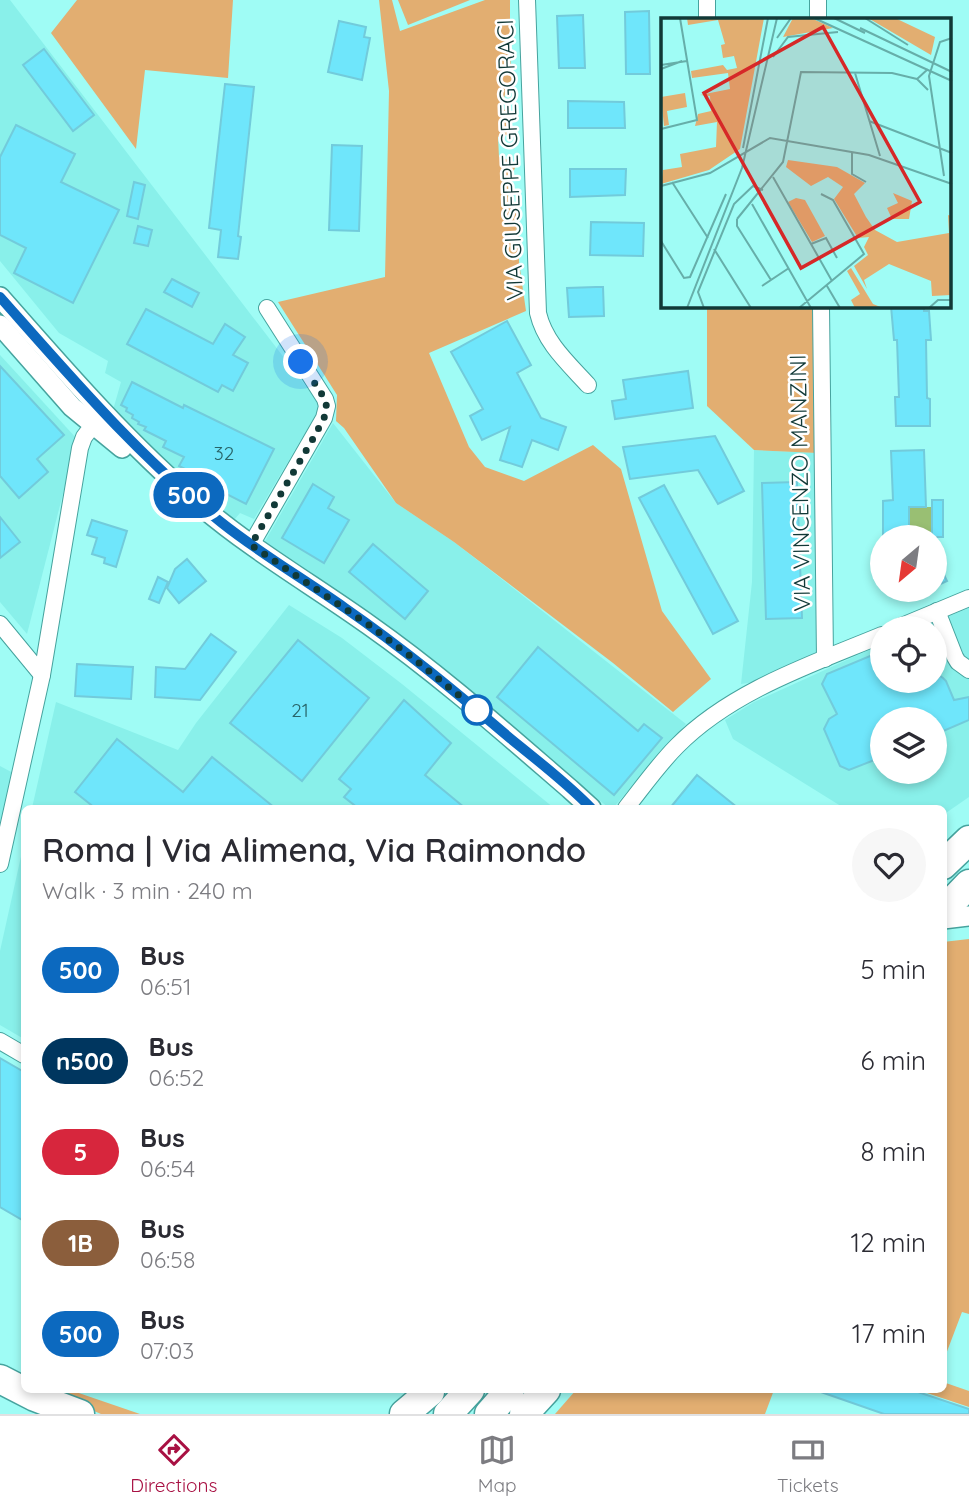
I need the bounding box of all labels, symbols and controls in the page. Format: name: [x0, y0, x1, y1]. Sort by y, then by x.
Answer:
inset map: [661, 18, 951, 308]
street label: VIA GIUSEPPE GREGORACI: [490, 19, 529, 301]
your location: [283, 344, 318, 379]
street label: VIA VINCENZO MANZINI: [783, 354, 816, 612]
house number: 32: [214, 441, 234, 465]
line badge: 500: [149, 472, 229, 518]
text: 500: [167, 480, 211, 510]
north arrow: [870, 525, 947, 602]
map controls: [870, 525, 947, 784]
button: locate: [870, 616, 947, 693]
unlabelled marker: [462, 695, 492, 725]
house number: 21: [291, 698, 309, 722]
button: layers: [870, 707, 947, 784]
button: heart: [852, 828, 926, 902]
text: Roma | Via Alimena, Via Raimondo: [42, 829, 586, 870]
text: Walk · 3 min · 240 m: [42, 876, 253, 905]
text: Bus: [140, 939, 185, 972]
text: 5 min: [860, 953, 926, 986]
text: 500: [59, 955, 102, 985]
text: 06:51: [140, 972, 191, 1001]
text: Bus: [149, 1030, 193, 1063]
text: 6 min: [861, 1044, 926, 1077]
text: n500: [56, 1046, 114, 1076]
text: 06:52: [149, 1063, 204, 1092]
text: Bus: [140, 1121, 185, 1154]
text: 8 min: [861, 1135, 926, 1168]
text: 5: [74, 1137, 87, 1167]
text: 06:54: [140, 1154, 195, 1183]
text: Bus: [140, 1212, 185, 1245]
text: 12 min: [851, 1226, 926, 1259]
text: 1B: [68, 1228, 93, 1258]
text: 06:58: [140, 1245, 195, 1274]
text: Bus: [140, 1303, 185, 1336]
text: 17 min: [852, 1317, 926, 1350]
text: 500: [59, 1319, 102, 1349]
text: 07:03: [140, 1336, 194, 1365]
tab: Directions: [130, 1431, 217, 1497]
tab: Map: [478, 1431, 517, 1497]
tab: Tickets: [777, 1431, 839, 1497]

